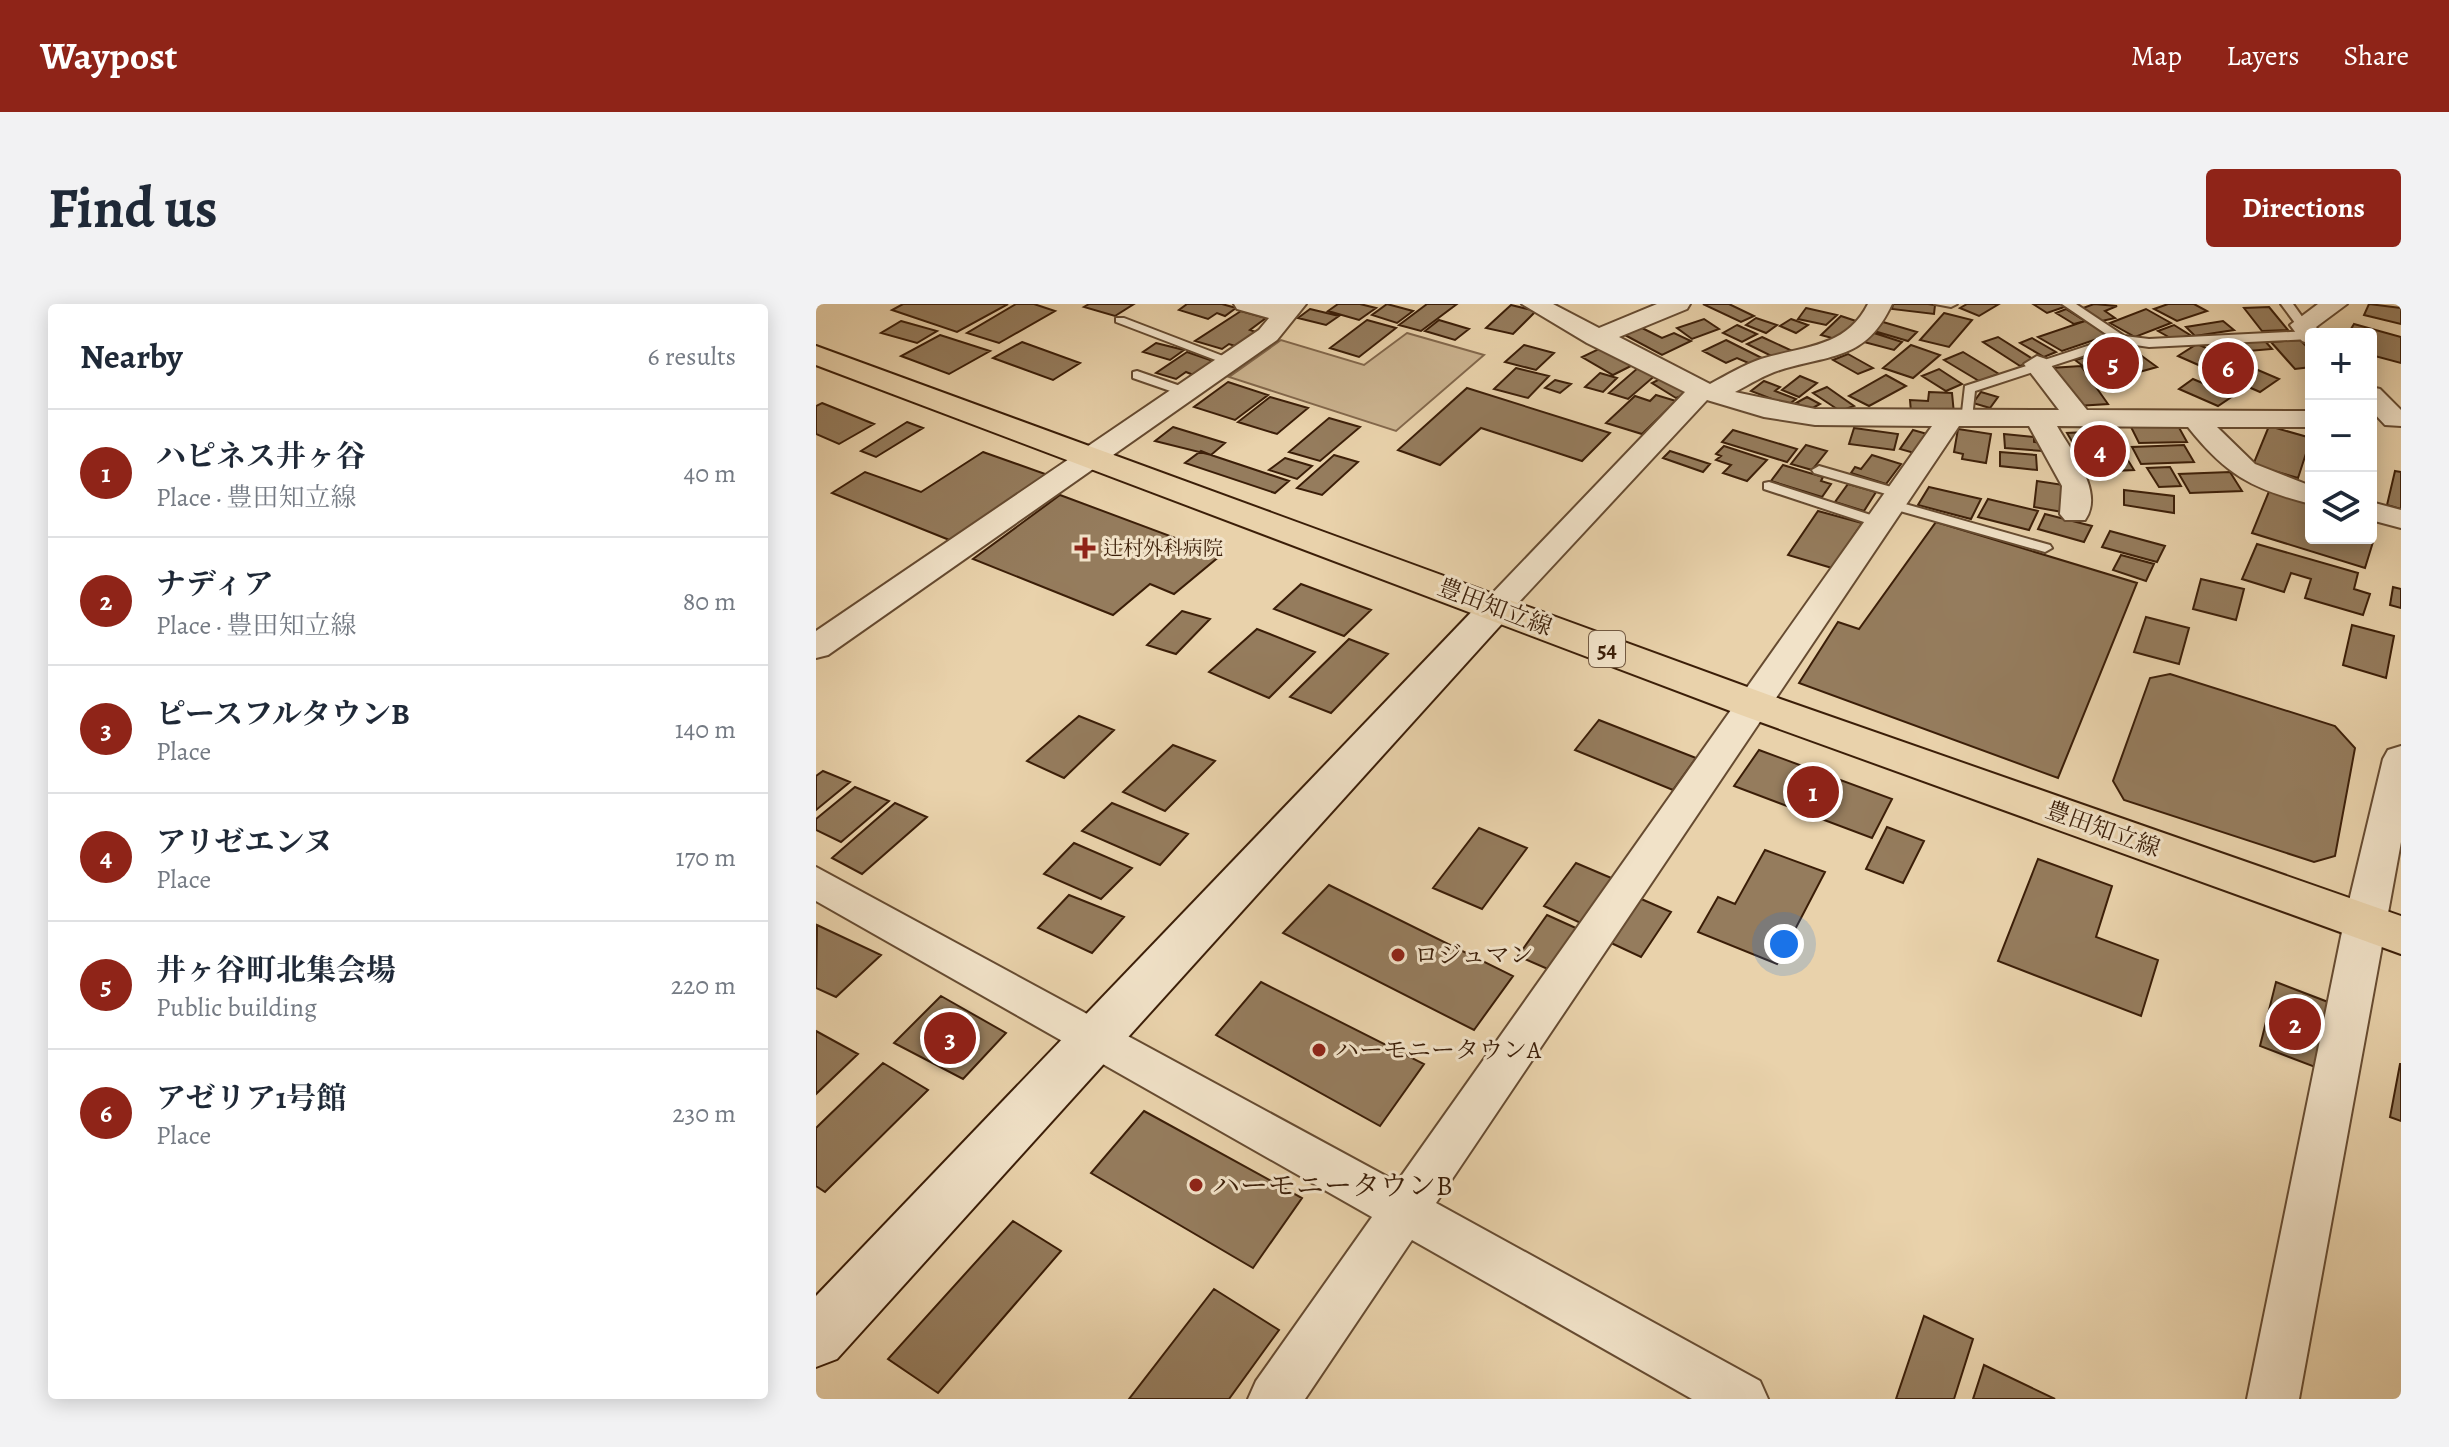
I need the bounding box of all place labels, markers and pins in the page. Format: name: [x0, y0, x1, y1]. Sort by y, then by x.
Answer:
pin: 5: [2087, 333, 2139, 393]
pin: 6: [2202, 338, 2254, 398]
pin: 4: [2074, 421, 2126, 481]
place label: 辻村外科病院: [1103, 535, 1223, 562]
marker: 辻村外科病院: [1074, 537, 1096, 559]
pin: 1: [1787, 762, 1839, 822]
place label: ロジュマン: [1414, 939, 1534, 971]
marker: ロジュマン: [1389, 946, 1407, 964]
pin: 2: [2269, 994, 2321, 1054]
pin: 3: [924, 1008, 976, 1068]
place label: ハーモニータウンA: [1335, 1034, 1542, 1066]
marker: ハーモニータウンA: [1310, 1041, 1328, 1059]
place label: ハーモニータウンB: [1212, 1167, 1453, 1205]
marker: ハーモニータウンB: [1187, 1176, 1205, 1194]

